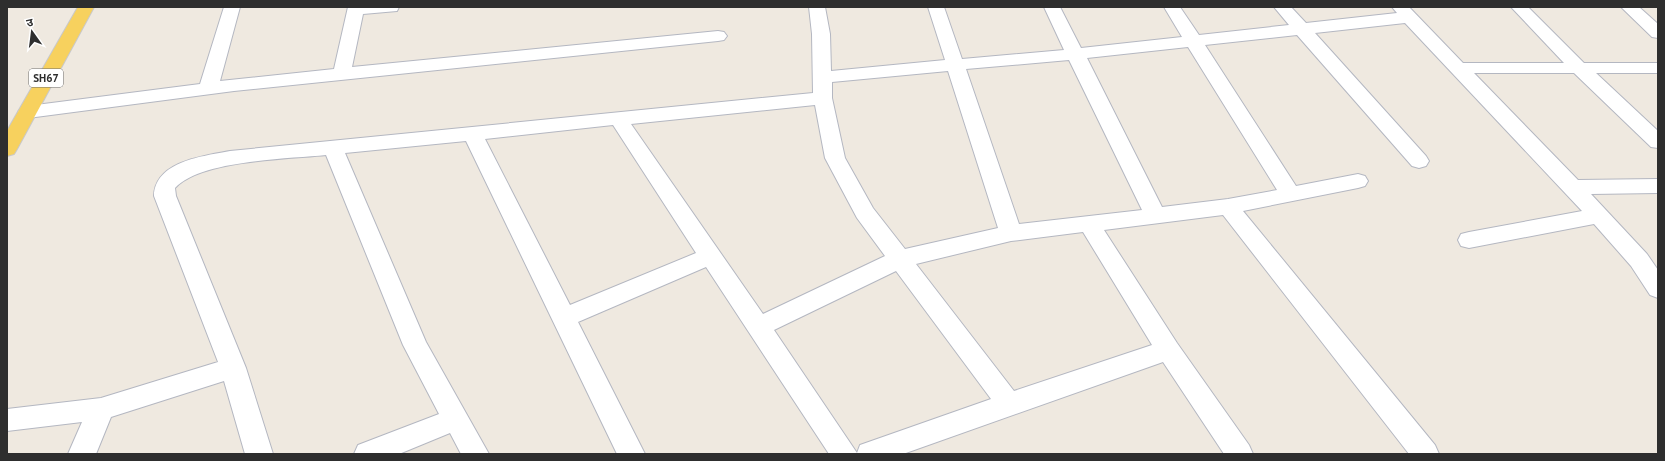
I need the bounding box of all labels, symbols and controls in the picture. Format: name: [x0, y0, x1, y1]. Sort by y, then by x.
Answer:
north arrow: [12, 12, 52, 52]
text: उ: [25, 15, 35, 30]
road number: SH67: [29, 69, 63, 87]

